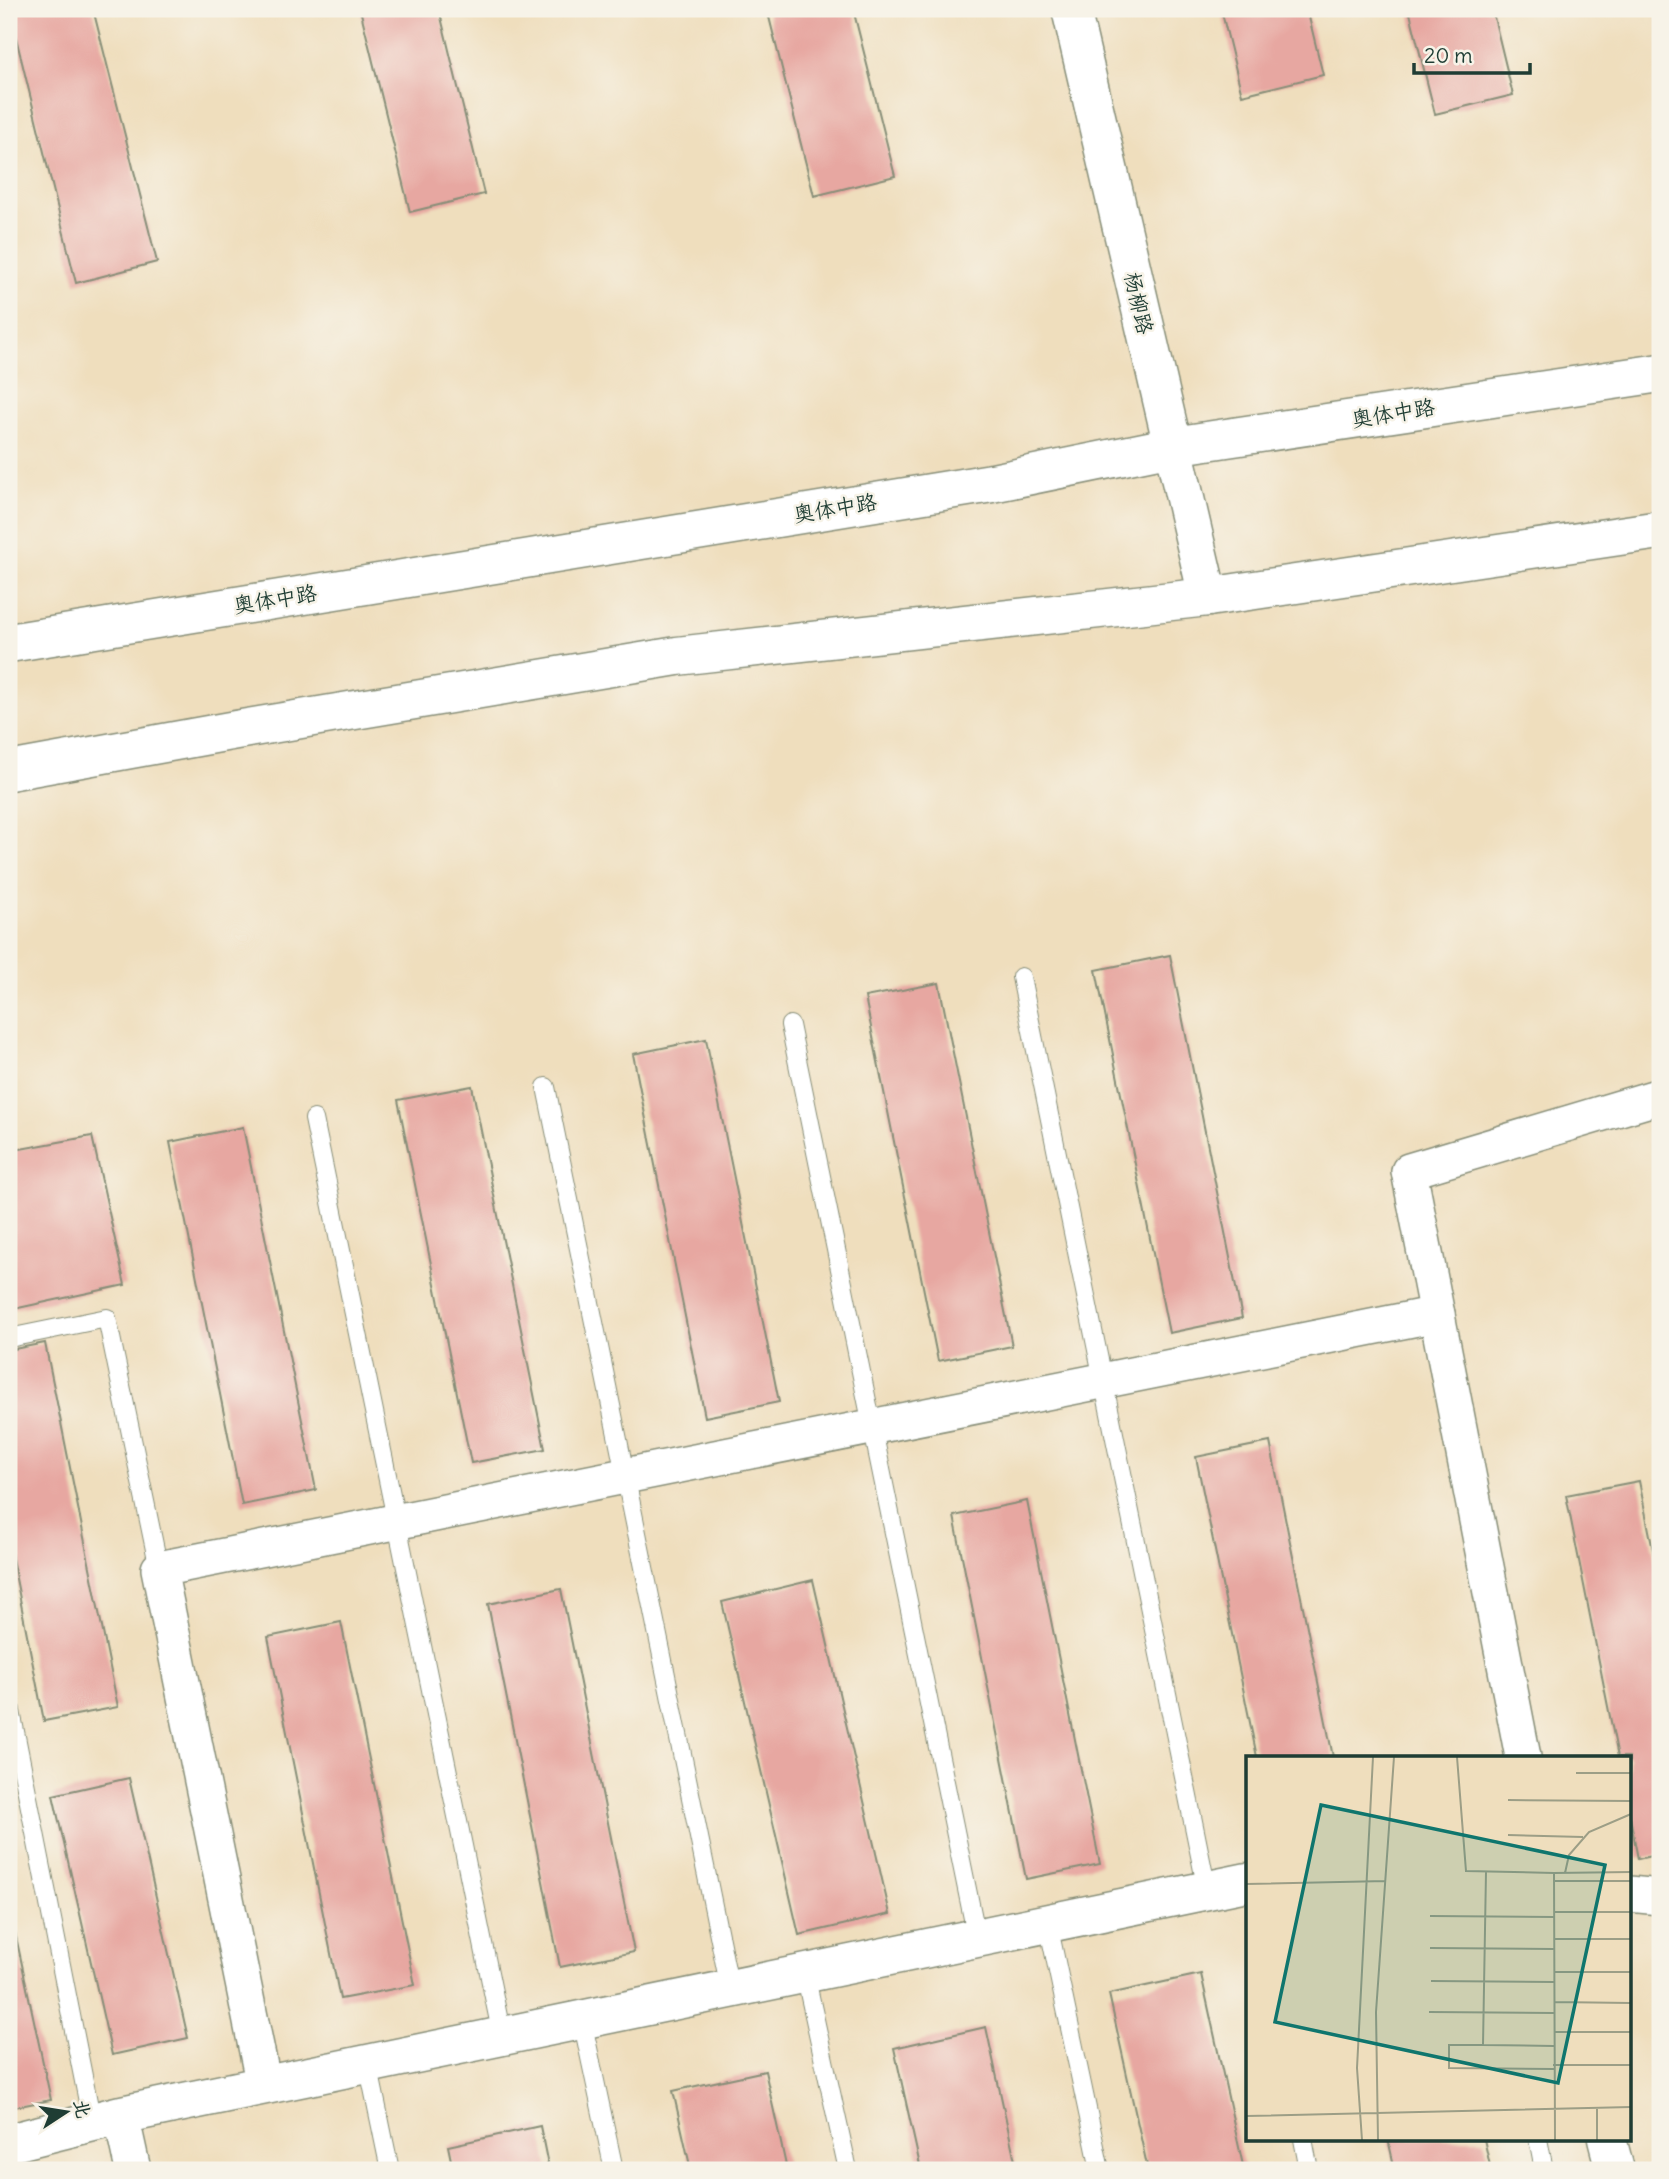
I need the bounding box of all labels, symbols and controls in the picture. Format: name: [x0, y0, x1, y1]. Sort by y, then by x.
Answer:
scale bar: [1414, 32, 1529, 76]
text: 20 m: [1424, 42, 1473, 69]
street label: 杨柳路: [1119, 269, 1159, 337]
street label: 奥体中路: [1349, 393, 1437, 433]
street label: 奥体中路: [791, 488, 879, 528]
street label: 奥体中路: [231, 579, 319, 619]
inset map: [1246, 1756, 1630, 2140]
north arrow: [32, 2078, 102, 2148]
text: 北: [69, 2097, 96, 2120]

